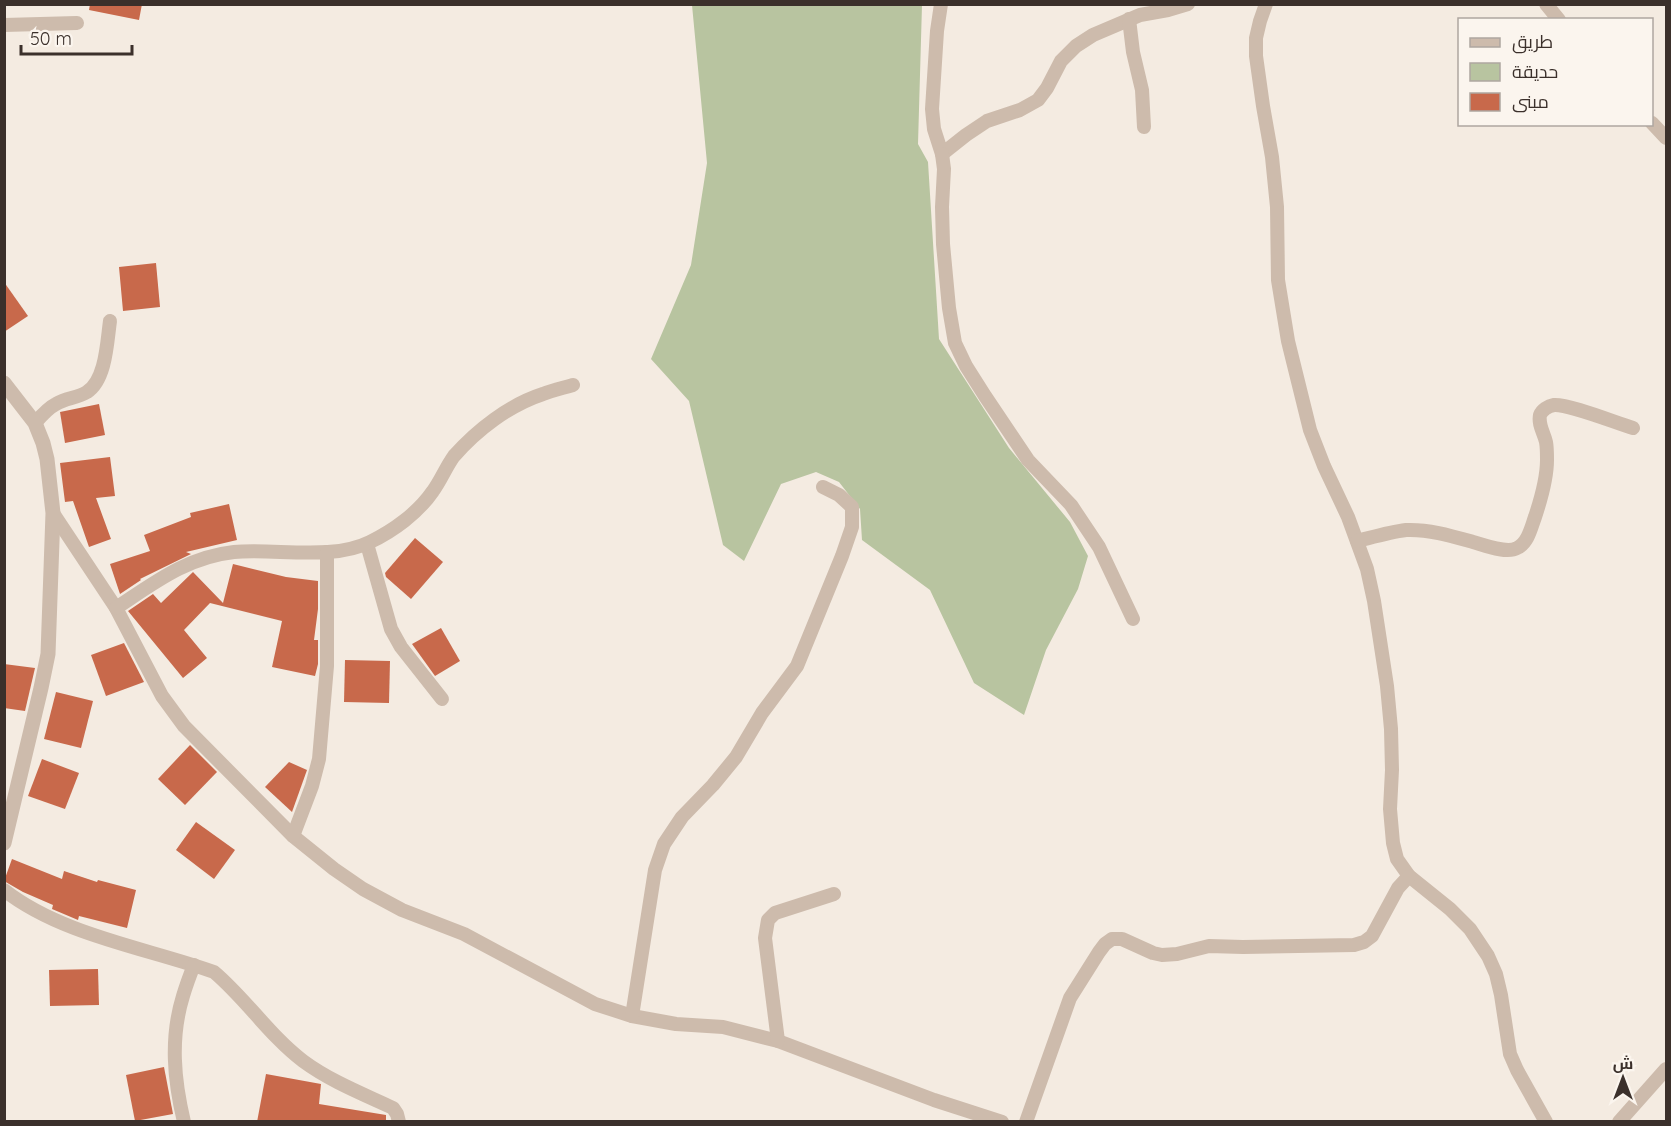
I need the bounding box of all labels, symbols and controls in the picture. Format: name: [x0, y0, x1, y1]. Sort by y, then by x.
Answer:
scale bar: [21, 18, 132, 56]
legend: [1458, 18, 1653, 126]
text: 50 m: [30, 27, 72, 50]
text: طريق: [1512, 30, 1553, 54]
text: حديقة: [1512, 60, 1558, 83]
text: مبنى: [1512, 90, 1549, 113]
north arrow: [1593, 1048, 1653, 1108]
text: ش: [1613, 1053, 1633, 1073]

